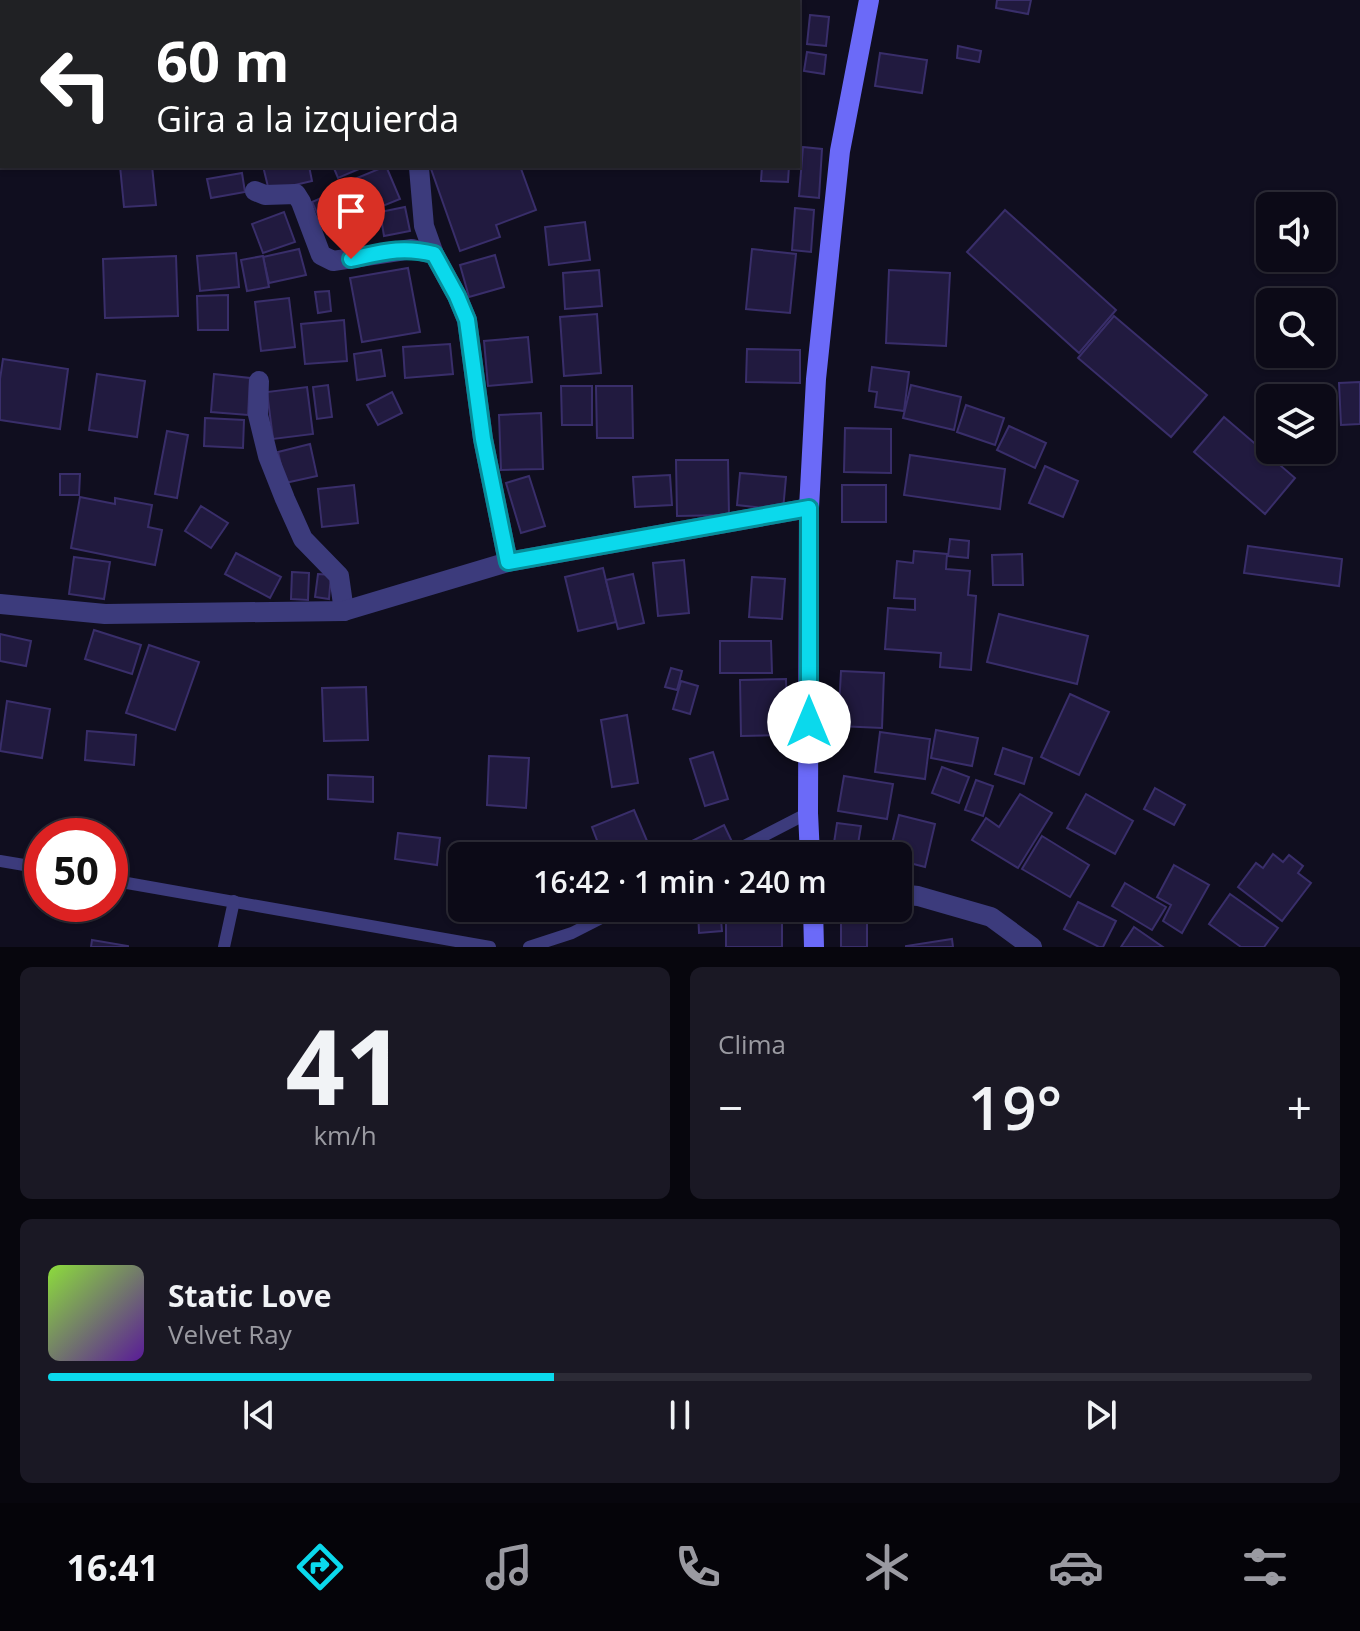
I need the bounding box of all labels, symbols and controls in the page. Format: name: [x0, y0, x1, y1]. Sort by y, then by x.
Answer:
text: 60 m: [156, 22, 290, 98]
icon: left: [24, 32, 128, 136]
text: Gira a la izquierda: [156, 94, 459, 143]
pin: [317, 177, 385, 259]
icon: arrive: [329, 189, 373, 233]
map controls: [1256, 192, 1336, 464]
button: sound: [1256, 192, 1336, 272]
button: search: [1256, 288, 1336, 368]
button: layers: [1256, 384, 1336, 464]
position arrow: [767, 680, 851, 764]
speed limit sign: 50: [24, 818, 128, 922]
text: 16:42 · 1 min · 240 m: [533, 861, 827, 902]
text: 41: [286, 994, 404, 1135]
text: Clima: [718, 1026, 786, 1062]
text: 19°: [968, 1066, 1062, 1148]
text: −: [718, 1077, 743, 1137]
text: +: [1287, 1077, 1312, 1137]
text: km/h: [313, 1117, 377, 1153]
text: Static Love: [168, 1275, 331, 1316]
text: Velvet Ray: [168, 1316, 292, 1352]
icon: previous: [237, 1393, 281, 1437]
icon: pause: [658, 1393, 702, 1437]
icon: next: [1079, 1393, 1123, 1437]
icon: directions: [292, 1539, 348, 1595]
icon: music: [481, 1539, 537, 1595]
icon: phone: [670, 1539, 726, 1595]
icon: climate: [859, 1539, 915, 1595]
icon: car: [1048, 1539, 1104, 1595]
icon: filters: [1237, 1539, 1293, 1595]
text: 16:41: [67, 1543, 159, 1592]

